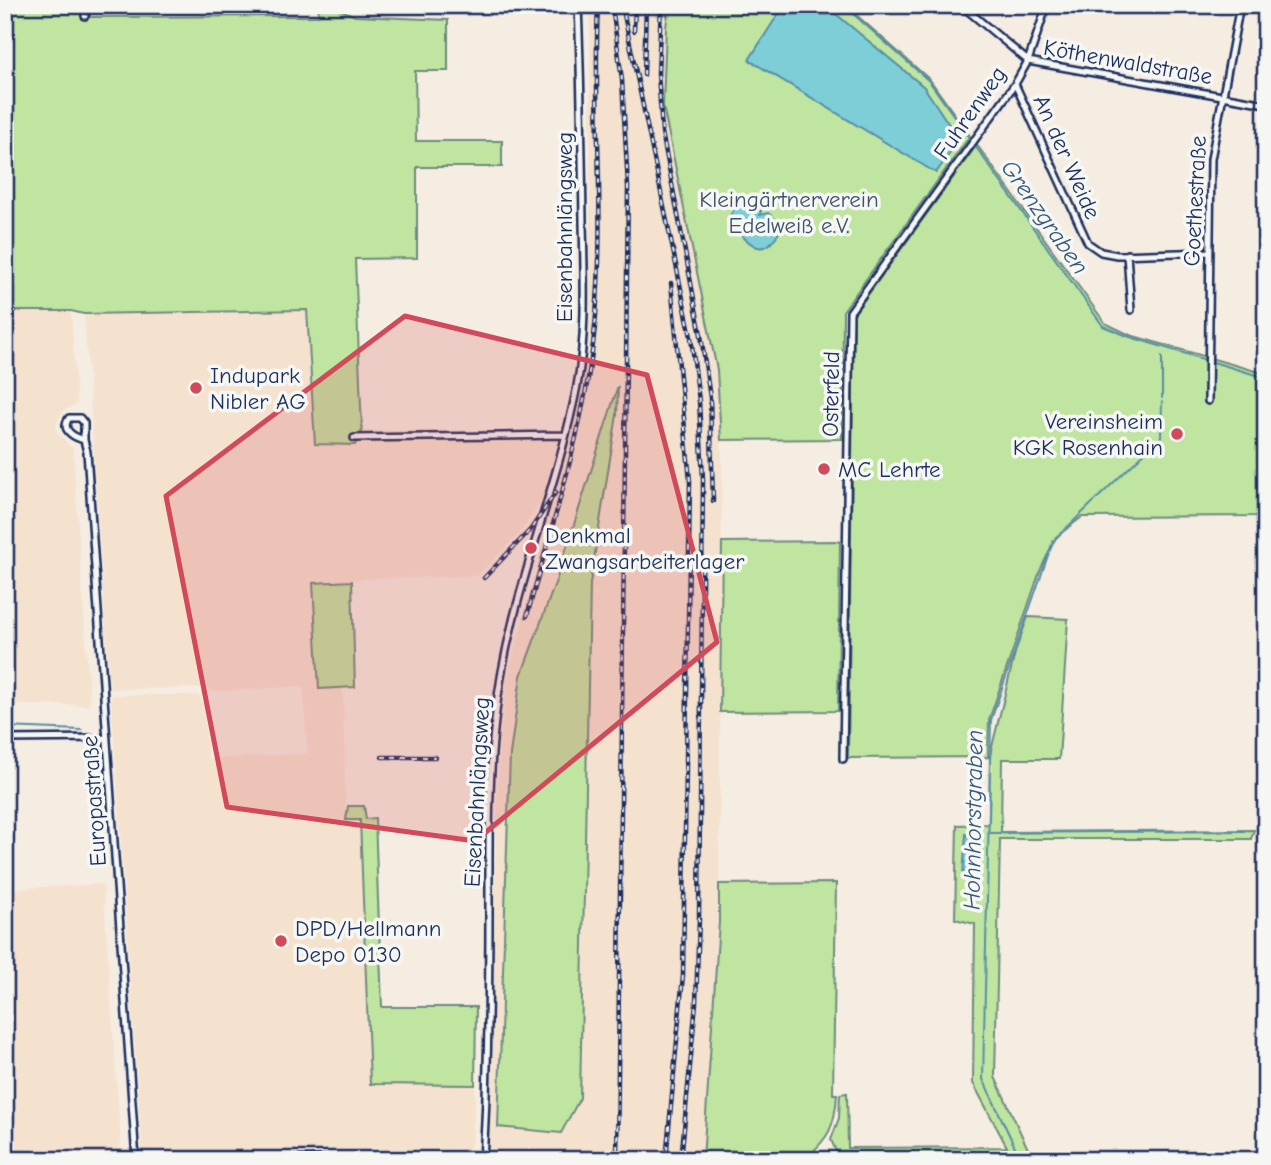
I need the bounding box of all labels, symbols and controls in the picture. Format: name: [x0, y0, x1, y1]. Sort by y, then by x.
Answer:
street label: Köthenwaldstraße: [1042, 34, 1214, 90]
street label: Fuhrenweg: [928, 61, 1012, 165]
street label: An der Weide: [1028, 91, 1106, 223]
street label: Eisenbahnlängsweg: [551, 132, 578, 322]
street label: Goethestraße: [1178, 135, 1212, 267]
water label: Grenzgraben: [995, 154, 1095, 280]
park label: Kleingärtnerverein Edelweiß e.V.: [699, 186, 879, 239]
street label: Osterfeld: [817, 351, 845, 437]
place label: Indupark Nibler AG: [210, 362, 306, 415]
marker: Indupark Nibler AG: [188, 380, 204, 396]
place label: Vereinsheim KGK Rosenhain: [1013, 408, 1163, 461]
marker: Vereinsheim KGK Rosenhain: [1169, 426, 1185, 442]
place label: MC Lehrte: [838, 456, 941, 483]
marker: MC Lehrte: [816, 461, 832, 477]
place label: Denkmal Zwangsarbeiterlager: [545, 522, 745, 575]
marker: Denkmal Zwangsarbeiterlager: [523, 540, 539, 556]
street label: Eisenbahnlängsweg: [459, 696, 495, 888]
water label: Hohnhorstgraben: [957, 730, 989, 910]
street label: Europastraße: [76, 735, 112, 867]
place label: DPD/Hellmann Depo 0130: [295, 915, 441, 968]
marker: DPD/Hellmann Depo 0130: [273, 933, 289, 949]

